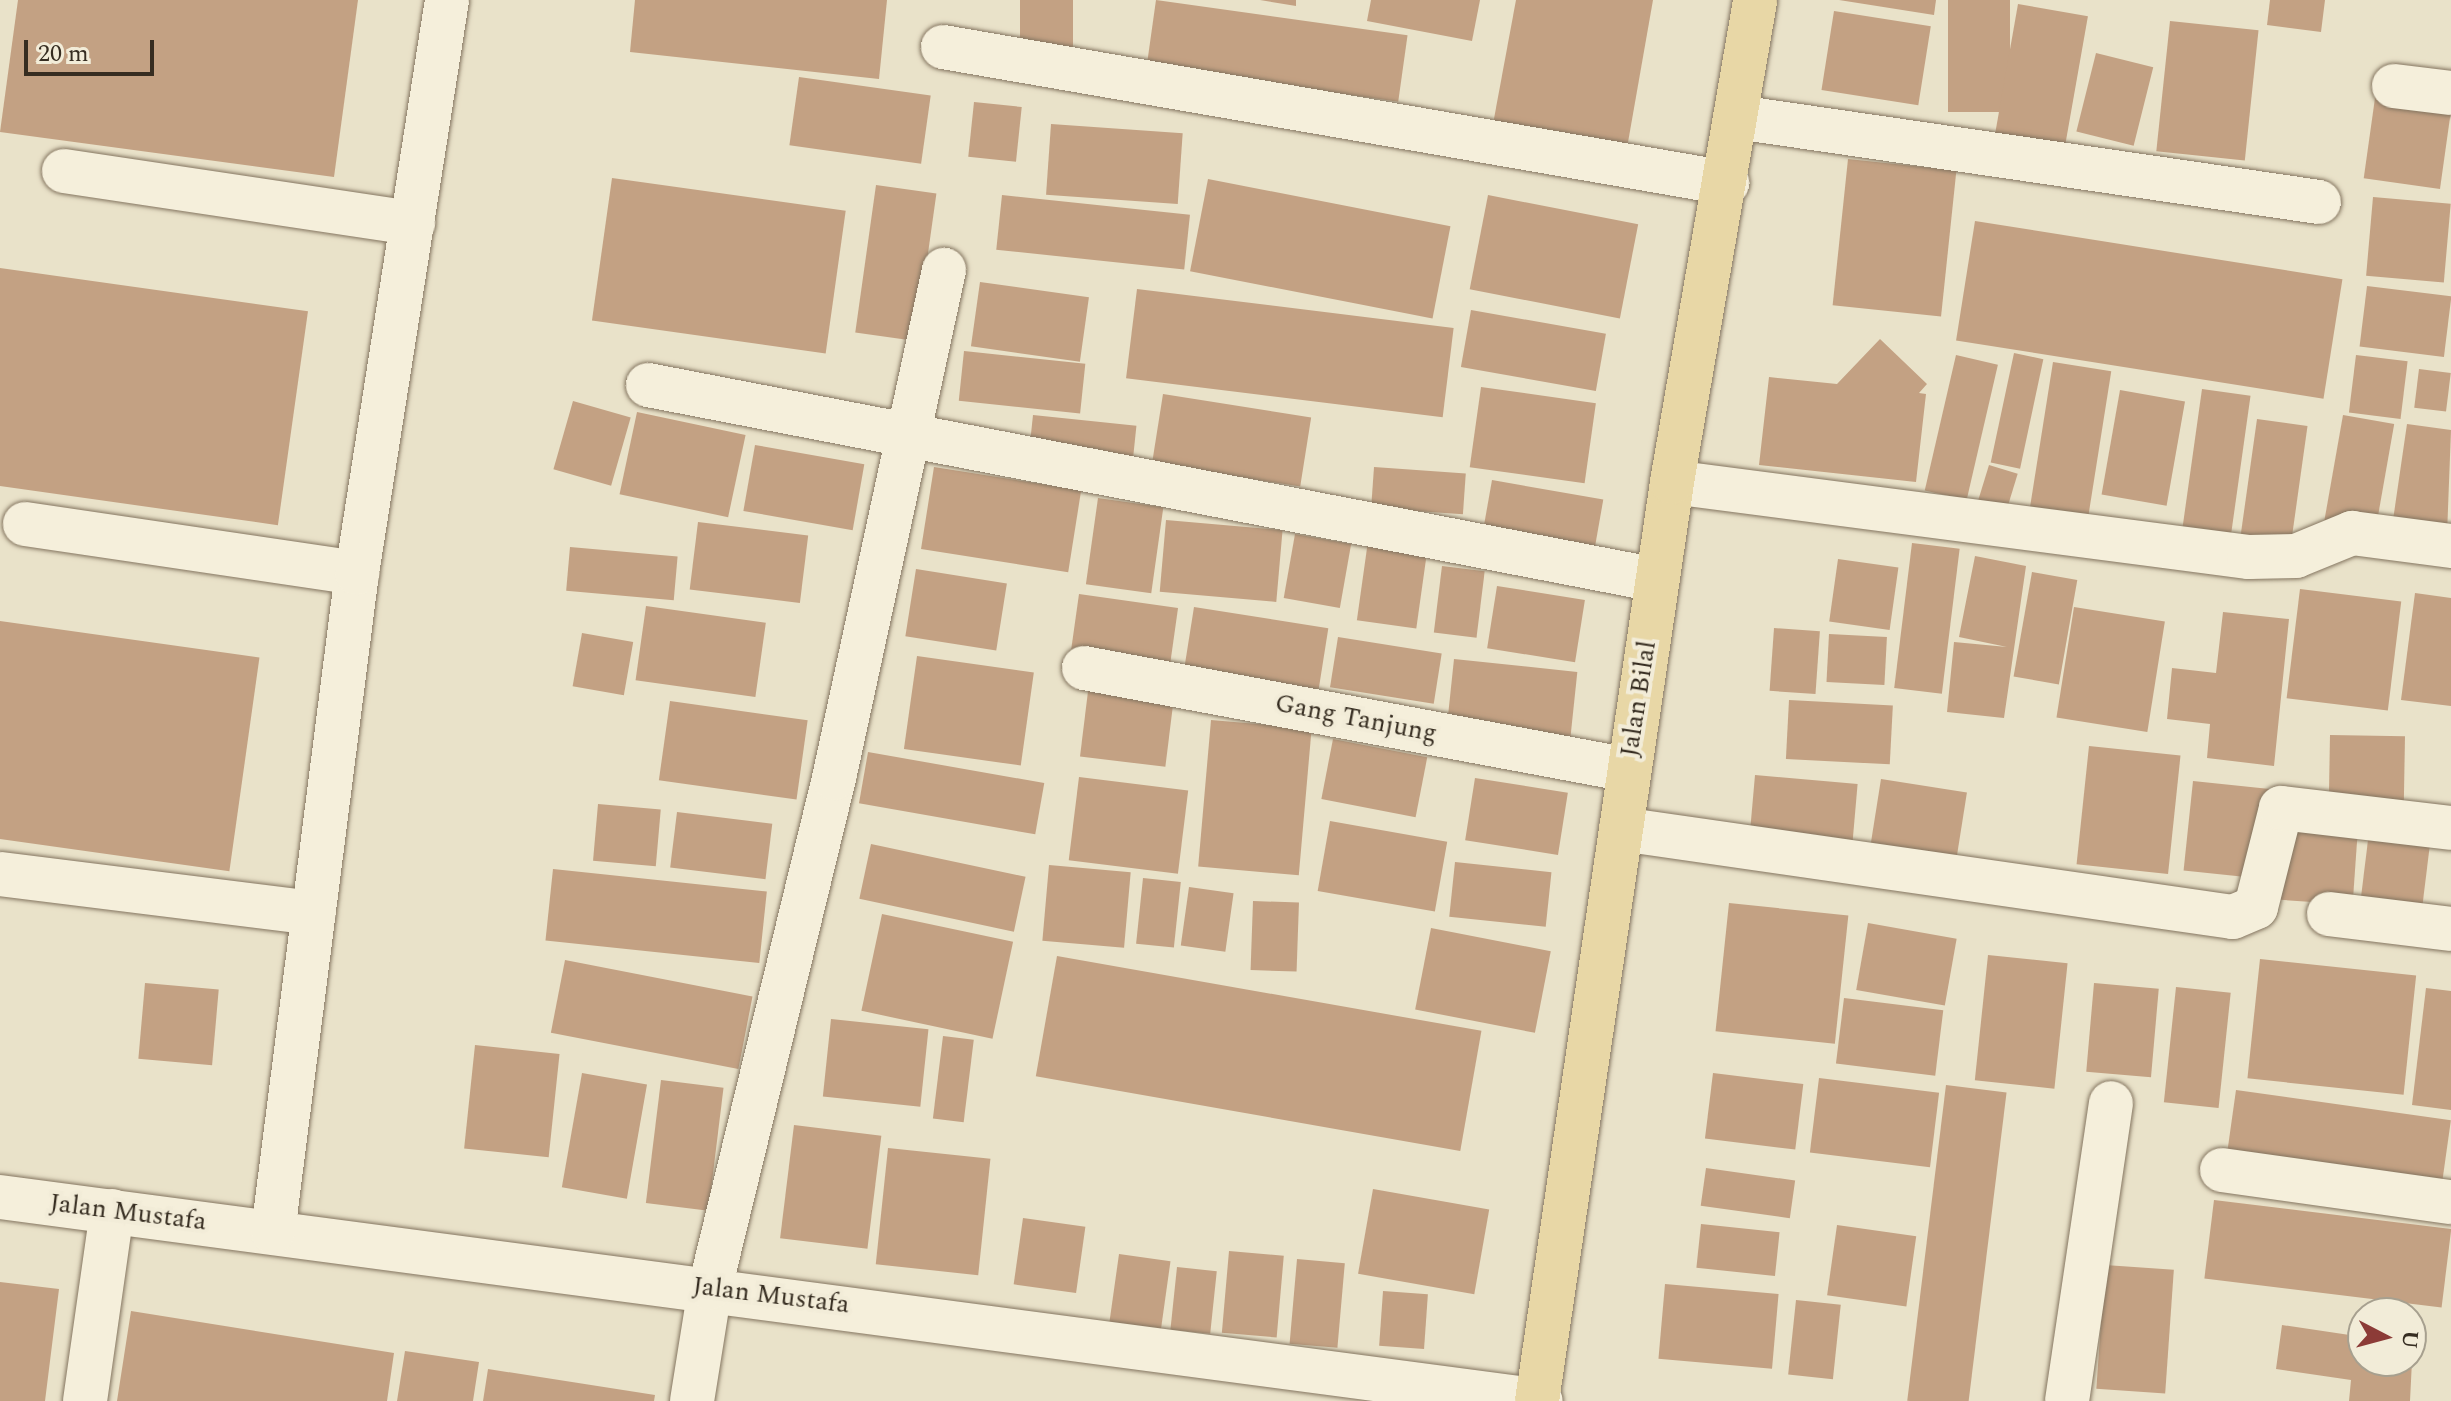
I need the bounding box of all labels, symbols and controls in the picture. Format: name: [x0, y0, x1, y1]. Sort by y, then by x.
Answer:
scale bar: [28, 24, 158, 74]
text: 20 m: [38, 36, 89, 72]
street label: Jalan Bilal: [1614, 639, 1664, 759]
street label: Gang Tanjung: [1272, 688, 1440, 750]
street label: Jalan Mustafa: [48, 1188, 208, 1238]
street label: Jalan Mustafa: [691, 1271, 851, 1321]
north arrow: [2347, 1297, 2427, 1377]
text: U: [2392, 1328, 2427, 1350]

